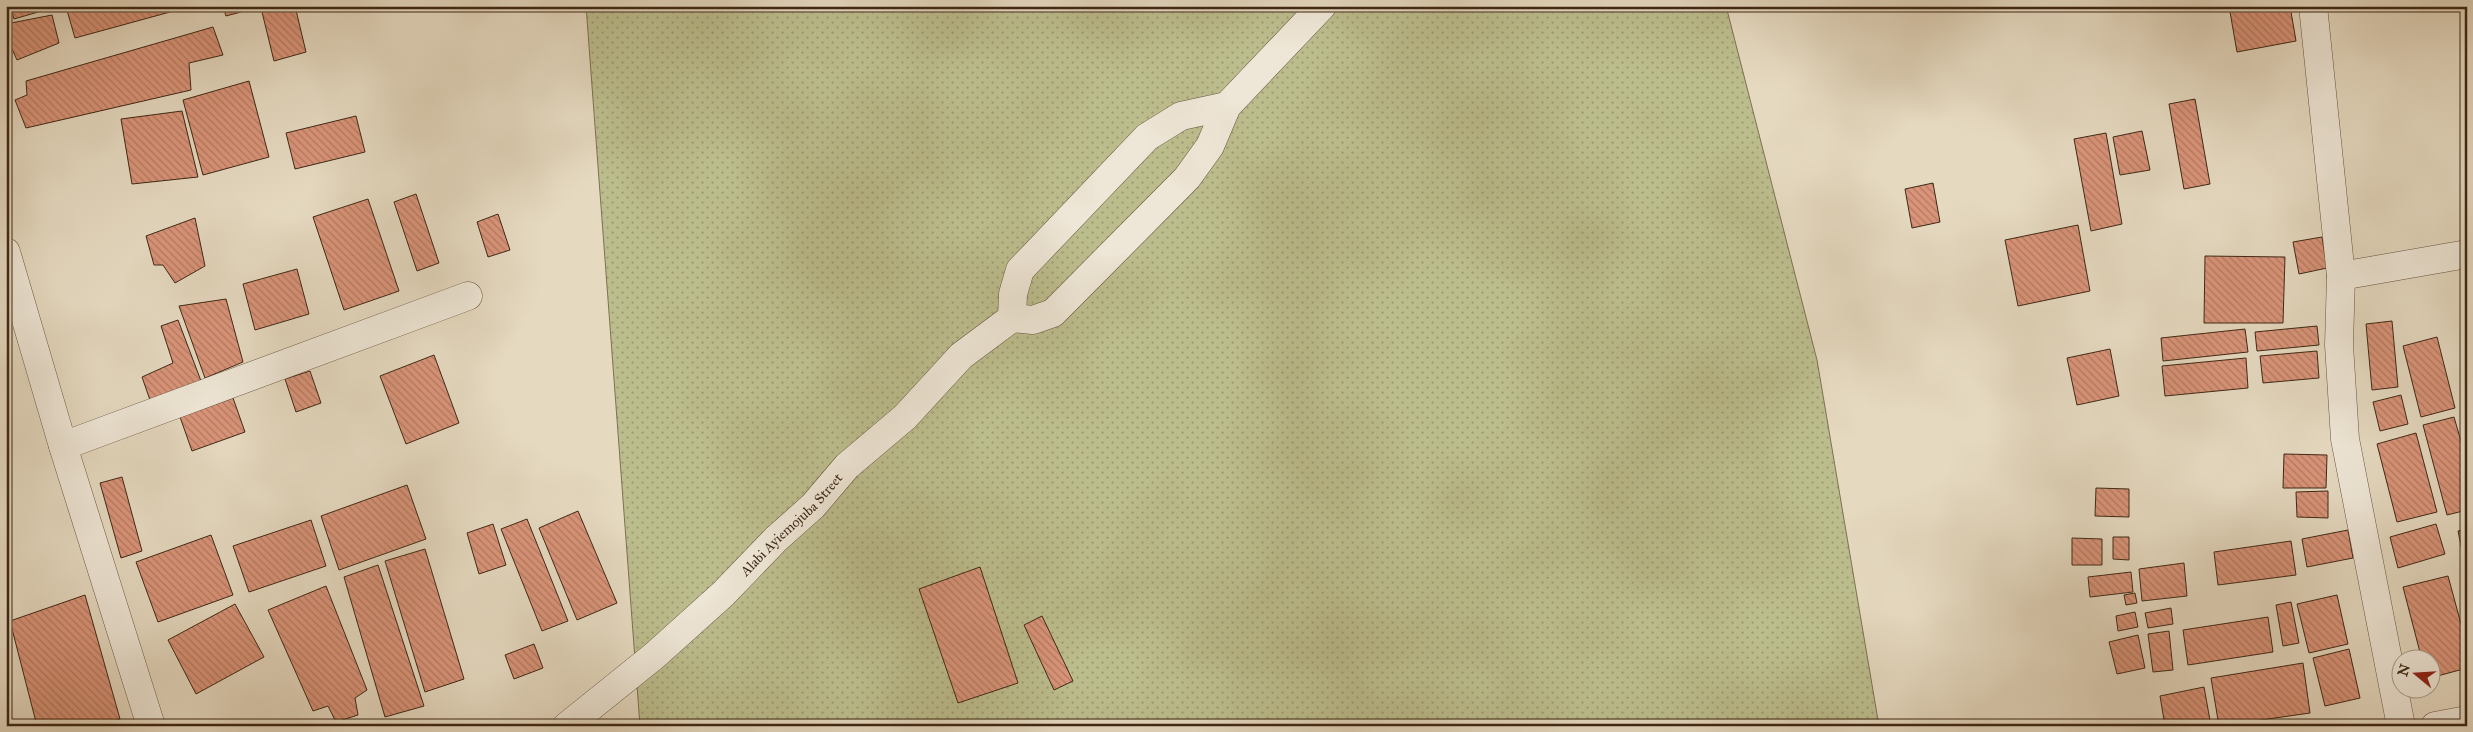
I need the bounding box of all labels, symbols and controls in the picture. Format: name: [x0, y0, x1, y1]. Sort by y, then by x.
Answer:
street label: Alabi Ayiemojuba Street: [736, 470, 846, 580]
north arrow: [2390, 650, 2440, 700]
text: N: [2394, 662, 2414, 678]

